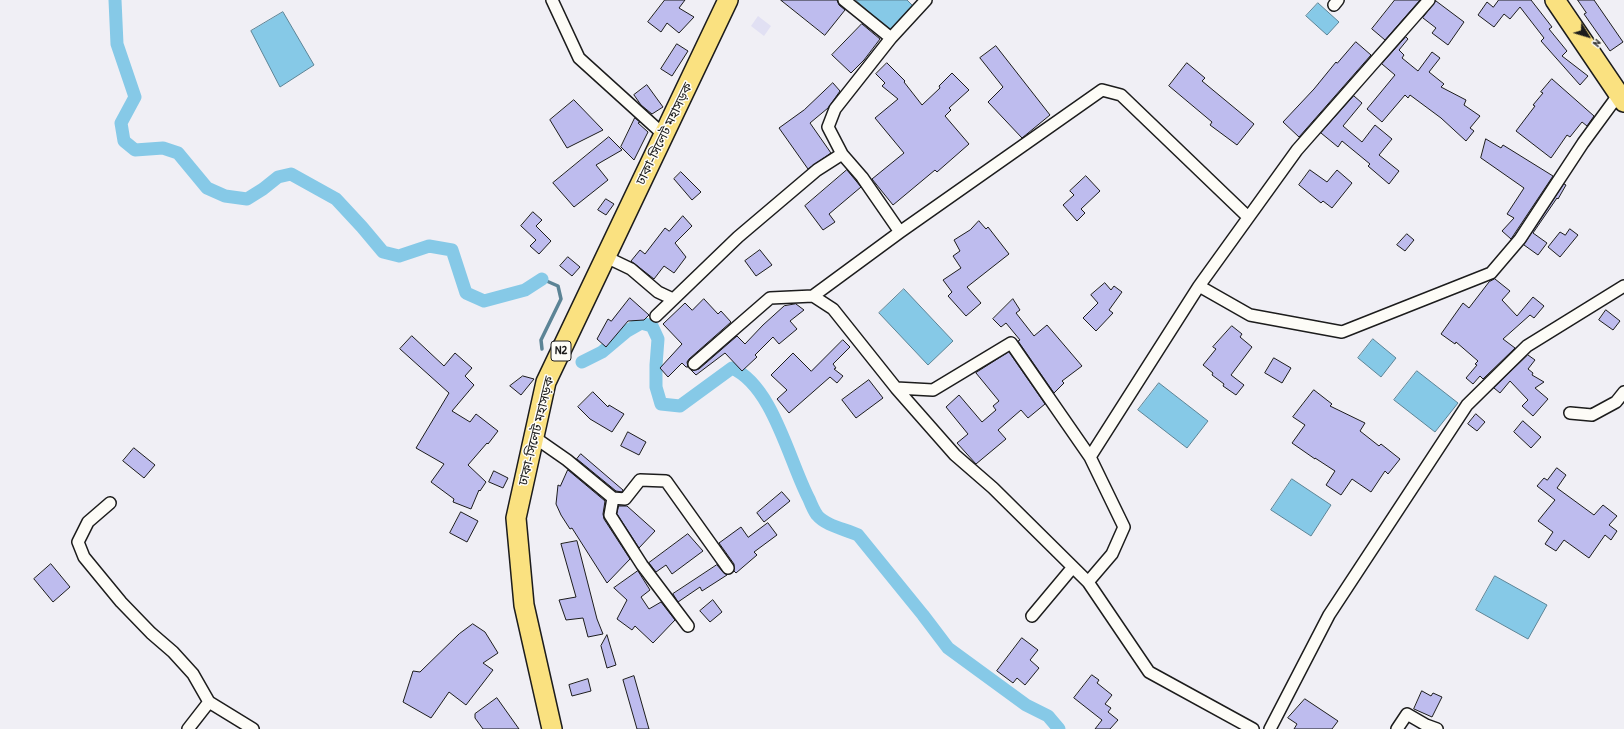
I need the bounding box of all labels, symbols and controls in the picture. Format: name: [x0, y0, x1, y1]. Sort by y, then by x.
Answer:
north arrow: [1568, 16, 1608, 56]
text: N: [1590, 37, 1605, 50]
street label: ঢাকা-সিলেট মহাসড়ক: [633, 80, 697, 188]
road number: N2: [551, 341, 571, 361]
street label: ঢাকা-সিলেট মহাসড়ক: [516, 375, 558, 487]

